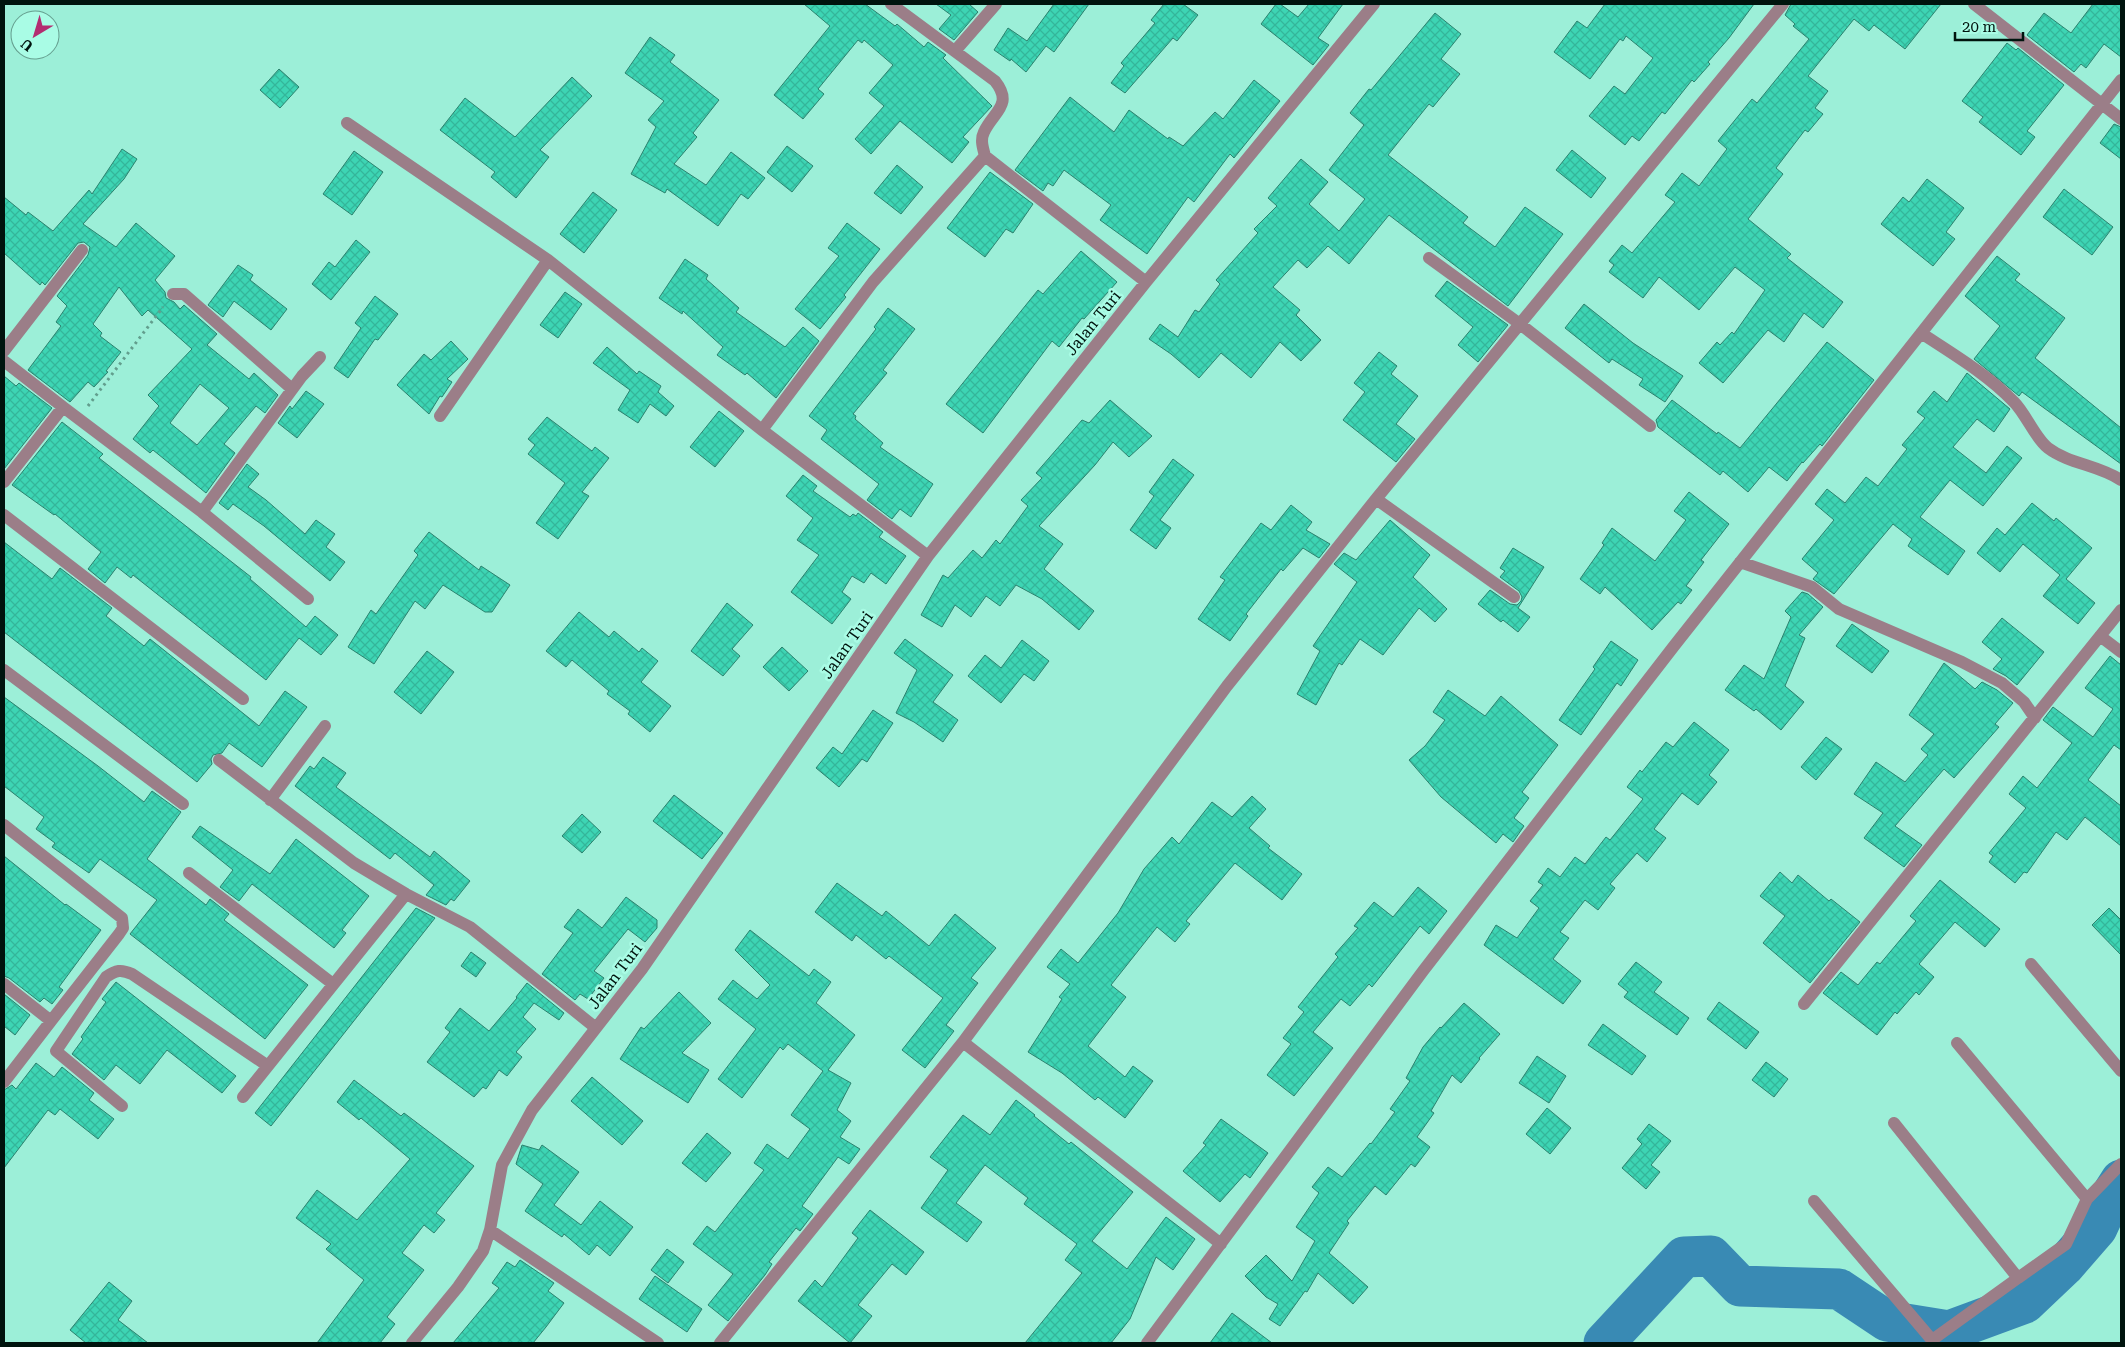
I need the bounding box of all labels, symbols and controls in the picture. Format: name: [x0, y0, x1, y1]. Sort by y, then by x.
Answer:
north arrow: [10, 10, 60, 60]
scale bar: [1955, 10, 2022, 42]
text: 20 m: [1962, 18, 1997, 36]
text: U: [18, 35, 36, 55]
street label: Jalan Turi: [1061, 287, 1125, 359]
street label: Jalan Turi: [817, 608, 877, 682]
street label: Jalan Turi: [584, 939, 646, 1013]

